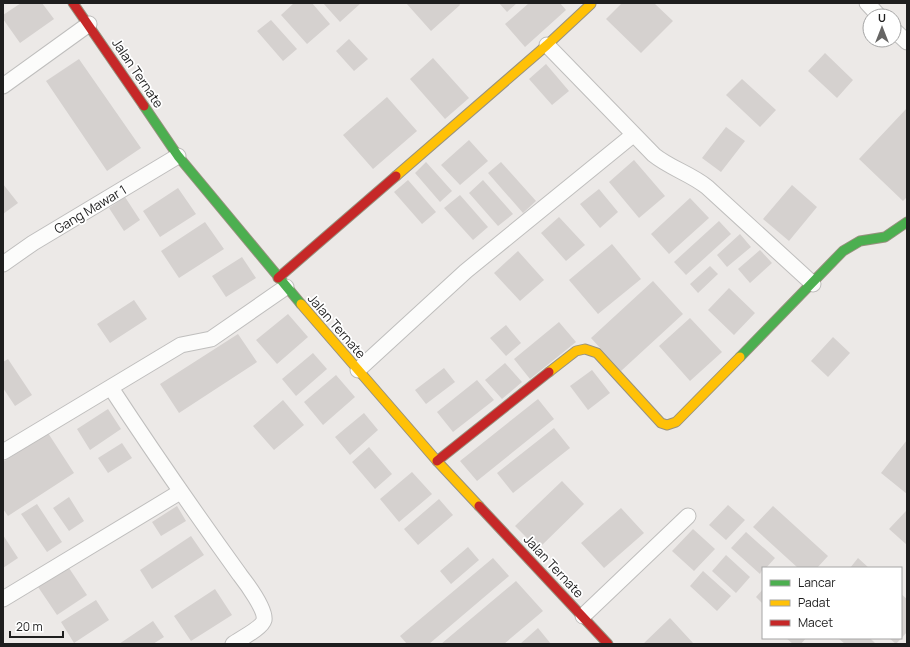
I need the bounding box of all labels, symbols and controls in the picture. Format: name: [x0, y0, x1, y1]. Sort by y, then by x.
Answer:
north arrow: [862, 8, 902, 48]
text: U: [878, 10, 886, 25]
street label: Jalan Ternate: [108, 35, 168, 112]
street label: Gang Mawar 1: [50, 180, 130, 238]
street label: Jalan Ternate: [304, 290, 370, 363]
street label: Jalan Ternate: [520, 530, 588, 602]
legend: [762, 567, 902, 639]
text: Lancar: [798, 574, 836, 591]
text: Padat: [798, 594, 830, 611]
scale bar: [10, 613, 63, 639]
text: Macet: [798, 614, 833, 631]
text: 20 m: [16, 618, 43, 635]

